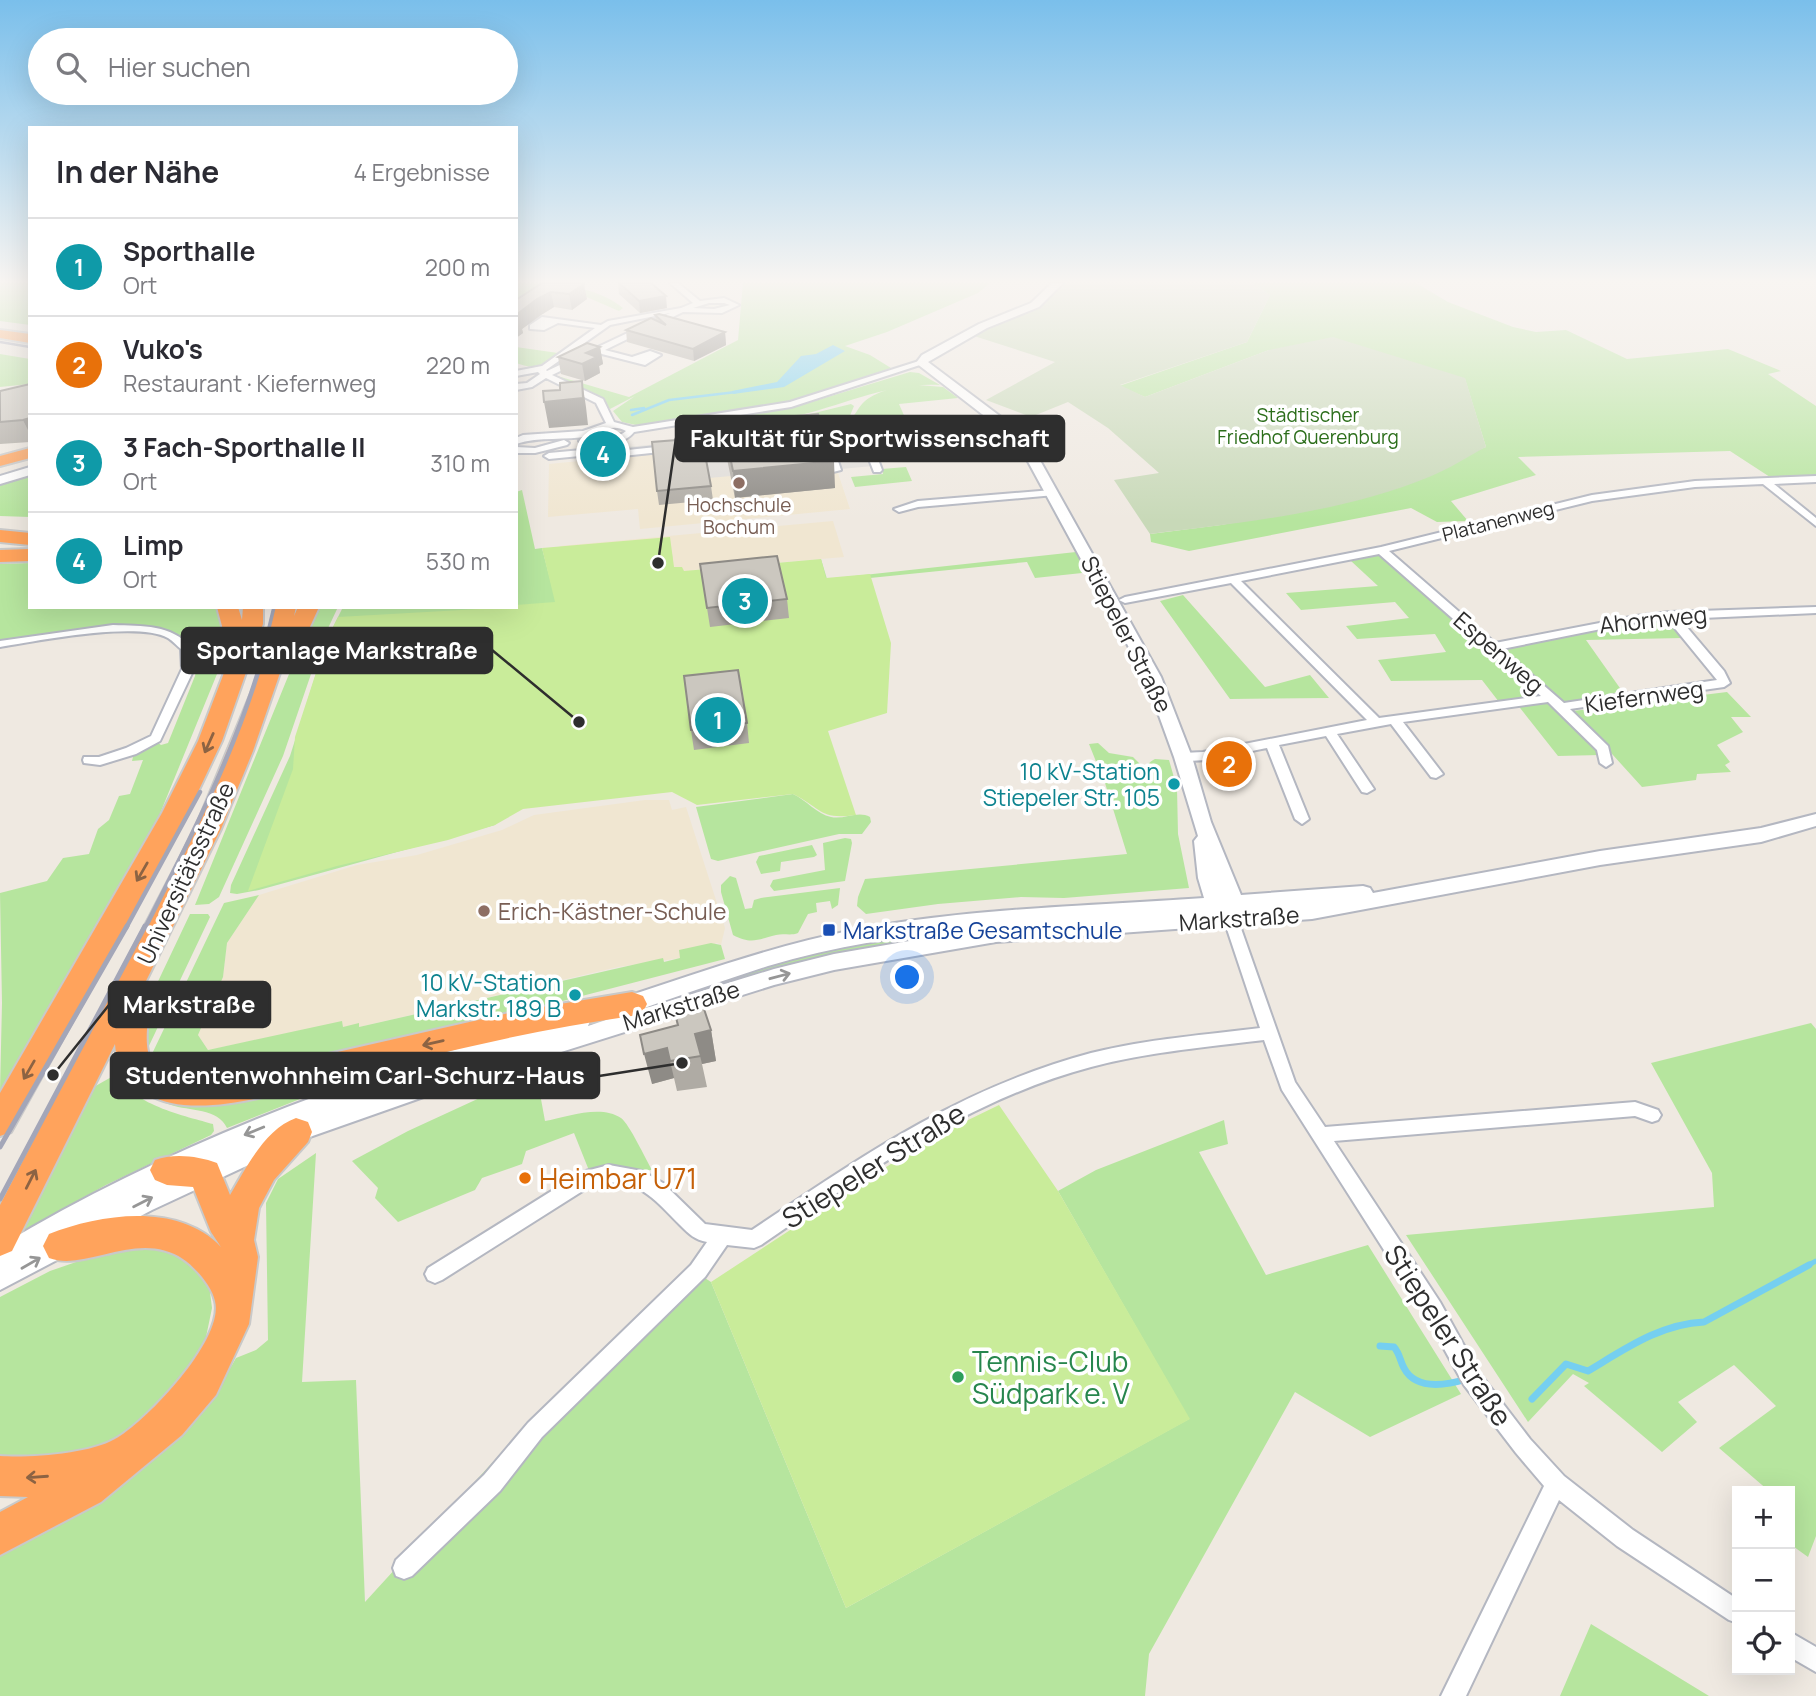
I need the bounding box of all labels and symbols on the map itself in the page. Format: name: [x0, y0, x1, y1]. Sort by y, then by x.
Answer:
park label: Städtischer Friedhof Querenburg: [1217, 402, 1399, 450]
callout: Fakultät für Sportwissenschaft: [676, 416, 1064, 461]
text: Fakultät für Sportwissenschaft: [690, 421, 1050, 454]
pin: 4: [580, 428, 626, 480]
marker: Hochschule Bochum: [731, 475, 747, 491]
place label: Hochschule Bochum: [687, 492, 791, 540]
street label: Platanenweg: [1439, 495, 1557, 547]
street label: Stiepeler Straße: [1074, 550, 1180, 718]
pin: 3: [722, 575, 768, 627]
street label: Ahornweg: [1598, 597, 1708, 641]
street label: Espenweg: [1447, 604, 1551, 700]
callout: Sportanlage Markstraße: [182, 628, 492, 673]
text: Sportanlage Markstraße: [196, 633, 478, 666]
street label: Kiefernweg: [1582, 672, 1706, 720]
pin: 1: [695, 694, 741, 746]
one-way arrow: [202, 731, 215, 753]
pin: 2: [1206, 738, 1252, 790]
place label: 10 kV-Station Stiepeler Str. 105: [983, 755, 1160, 813]
marker: 10 kV-Station Stiepeler Str. 105: [1166, 776, 1182, 792]
street label: Universitätsstraße: [129, 777, 241, 969]
one-way arrow: [135, 862, 149, 882]
place label: Erich-Kästner-Schule: [498, 895, 727, 927]
street label: Markstraße: [1178, 898, 1300, 938]
marker: Erich-Kästner-Schule: [476, 903, 492, 919]
place label: Markstraße Gesamtschule: [843, 914, 1122, 946]
marker: Markstraße Gesamtschule: [821, 922, 837, 938]
your location: [890, 960, 924, 994]
place label: 10 kV-Station Markstr. 189 B: [416, 966, 561, 1024]
one-way arrow: [768, 969, 791, 982]
street label: Markstraße: [619, 972, 743, 1038]
callout: Markstraße: [109, 982, 270, 1027]
text: Markstraße: [123, 987, 255, 1020]
marker: 10 kV-Station Markstr. 189 B: [567, 987, 583, 1003]
one-way arrow: [422, 1037, 445, 1050]
callout: Studentenwohnheim Carl-Schurz-Haus: [111, 1053, 599, 1098]
text: Studentenwohnheim Carl-Schurz-Haus: [125, 1058, 585, 1091]
one-way arrow: [22, 1060, 36, 1080]
street label: Stiepeler Straße: [774, 1093, 972, 1237]
one-way arrow: [243, 1125, 265, 1138]
place label: Heimbar U71: [539, 1159, 697, 1197]
one-way arrow: [25, 1169, 38, 1190]
marker: Heimbar U71: [517, 1170, 533, 1186]
one-way arrow: [132, 1195, 153, 1209]
street label: Stiepeler Straße: [1376, 1237, 1522, 1433]
one-way arrow: [20, 1256, 41, 1269]
place label: Tennis-Club Südpark e. V: [972, 1342, 1130, 1412]
marker: Tennis-Club Südpark e. V: [950, 1369, 966, 1385]
one-way arrow: [26, 1471, 49, 1484]

